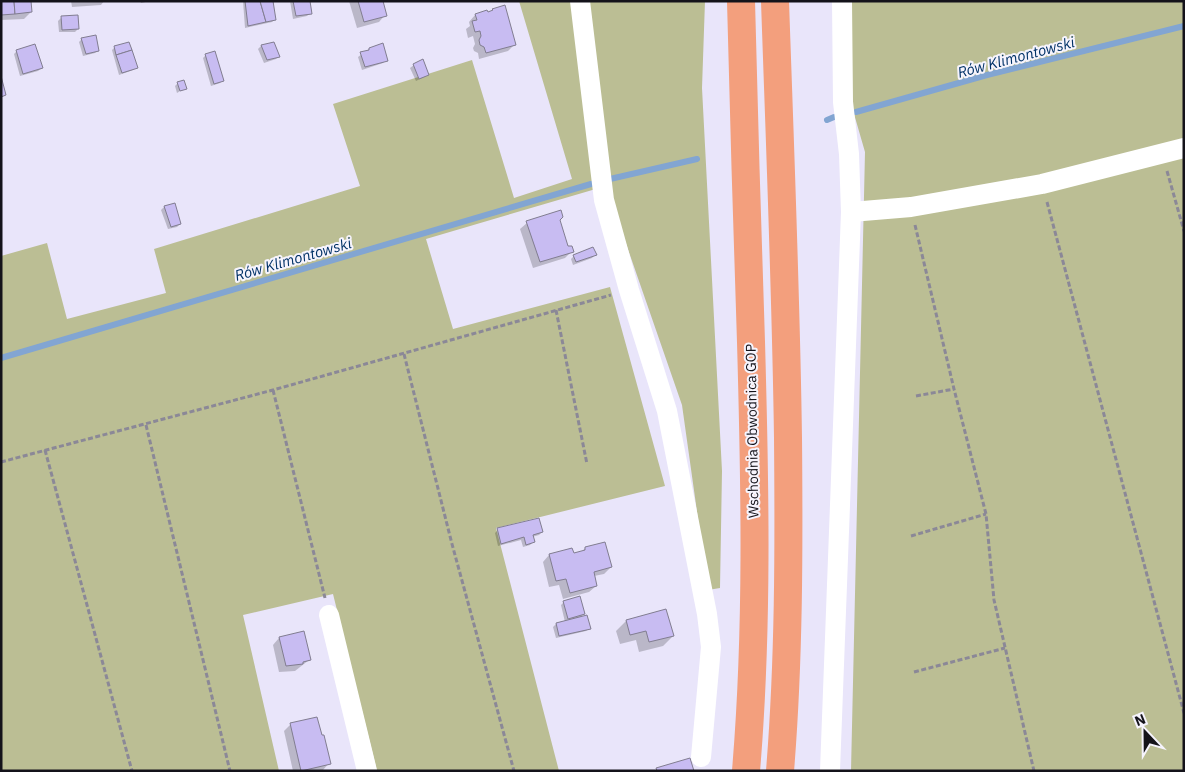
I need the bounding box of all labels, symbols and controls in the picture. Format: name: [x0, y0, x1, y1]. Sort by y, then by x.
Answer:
water label: Rów Klimontowski: [955, 32, 1077, 82]
water label: Rów Klimontowski: [232, 233, 354, 285]
street label: Wschodnia Obwodnica GOP: [741, 344, 763, 518]
north arrow: [1120, 707, 1170, 757]
text: N: [1132, 710, 1148, 730]

